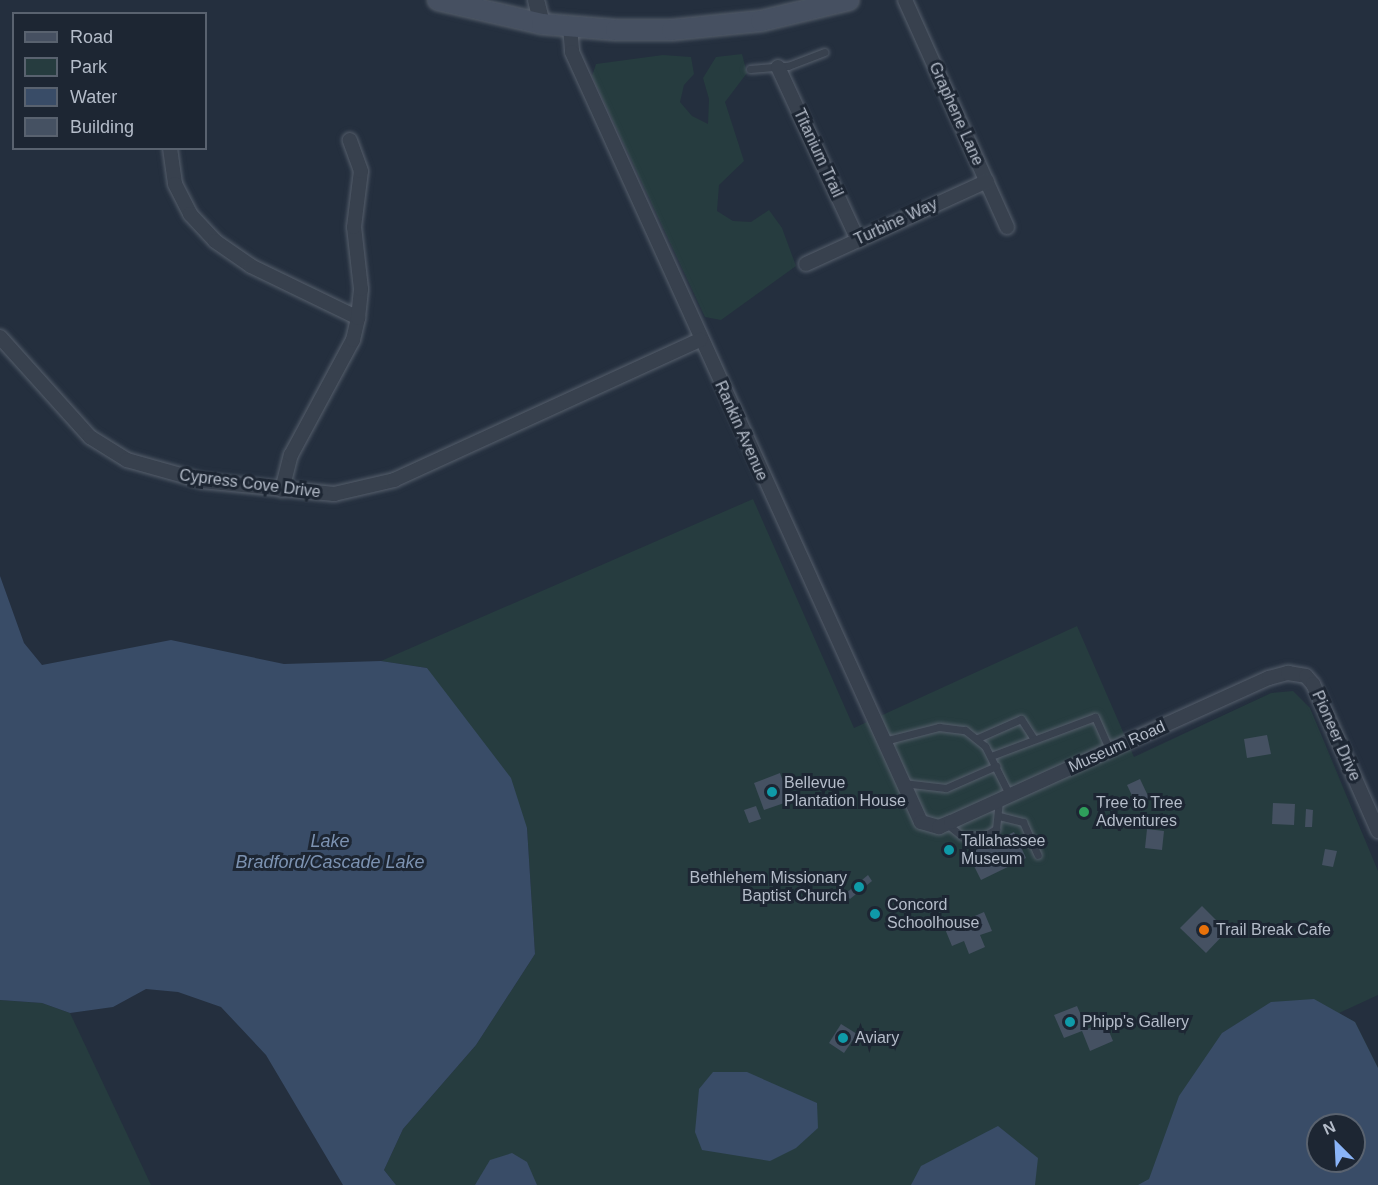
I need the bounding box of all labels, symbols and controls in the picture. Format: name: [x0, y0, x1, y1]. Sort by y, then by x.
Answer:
legend: [12, 12, 207, 150]
text: Road: [70, 27, 113, 47]
text: Park: [70, 57, 107, 77]
street label: Graphene Lane: [925, 59, 987, 169]
text: Water: [70, 87, 117, 107]
street label: Titanium Trail: [789, 106, 847, 200]
text: Building: [70, 117, 134, 137]
street label: Turbine Way: [851, 194, 941, 250]
street label: Rankin Avenue: [710, 378, 772, 484]
street label: Cypress Cove Drive: [178, 466, 322, 502]
street label: Pioneer Drive: [1308, 688, 1364, 784]
street label: Museum Road: [1066, 717, 1168, 777]
place label: Bellevue Plantation House: [784, 773, 906, 811]
marker: Bellevue Plantation House: [765, 785, 779, 799]
place label: Tree to Tree Adventures: [1096, 793, 1183, 831]
marker: Tree to Tree Adventures: [1077, 805, 1091, 819]
water label: Lake Bradford/Cascade Lake: [235, 831, 425, 874]
place label: Tallahassee Museum: [961, 831, 1046, 869]
marker: Tallahassee Museum: [942, 843, 956, 857]
place label: Bethlehem Missionary Baptist Church: [690, 868, 847, 906]
marker: Bethlehem Missionary Baptist Church: [852, 880, 866, 894]
place label: Concord Schoolhouse: [887, 895, 980, 933]
marker: Concord Schoolhouse: [868, 907, 882, 921]
place label: Trail Break Cafe: [1216, 920, 1331, 940]
marker: Trail Break Cafe: [1197, 923, 1211, 937]
place label: Phipp's Gallery: [1082, 1012, 1189, 1032]
marker: Phipp's Gallery: [1063, 1015, 1077, 1029]
place label: Aviary: [855, 1028, 899, 1048]
marker: Aviary: [836, 1031, 850, 1045]
north arrow: [1306, 1113, 1366, 1173]
text: N: [1321, 1118, 1338, 1138]

